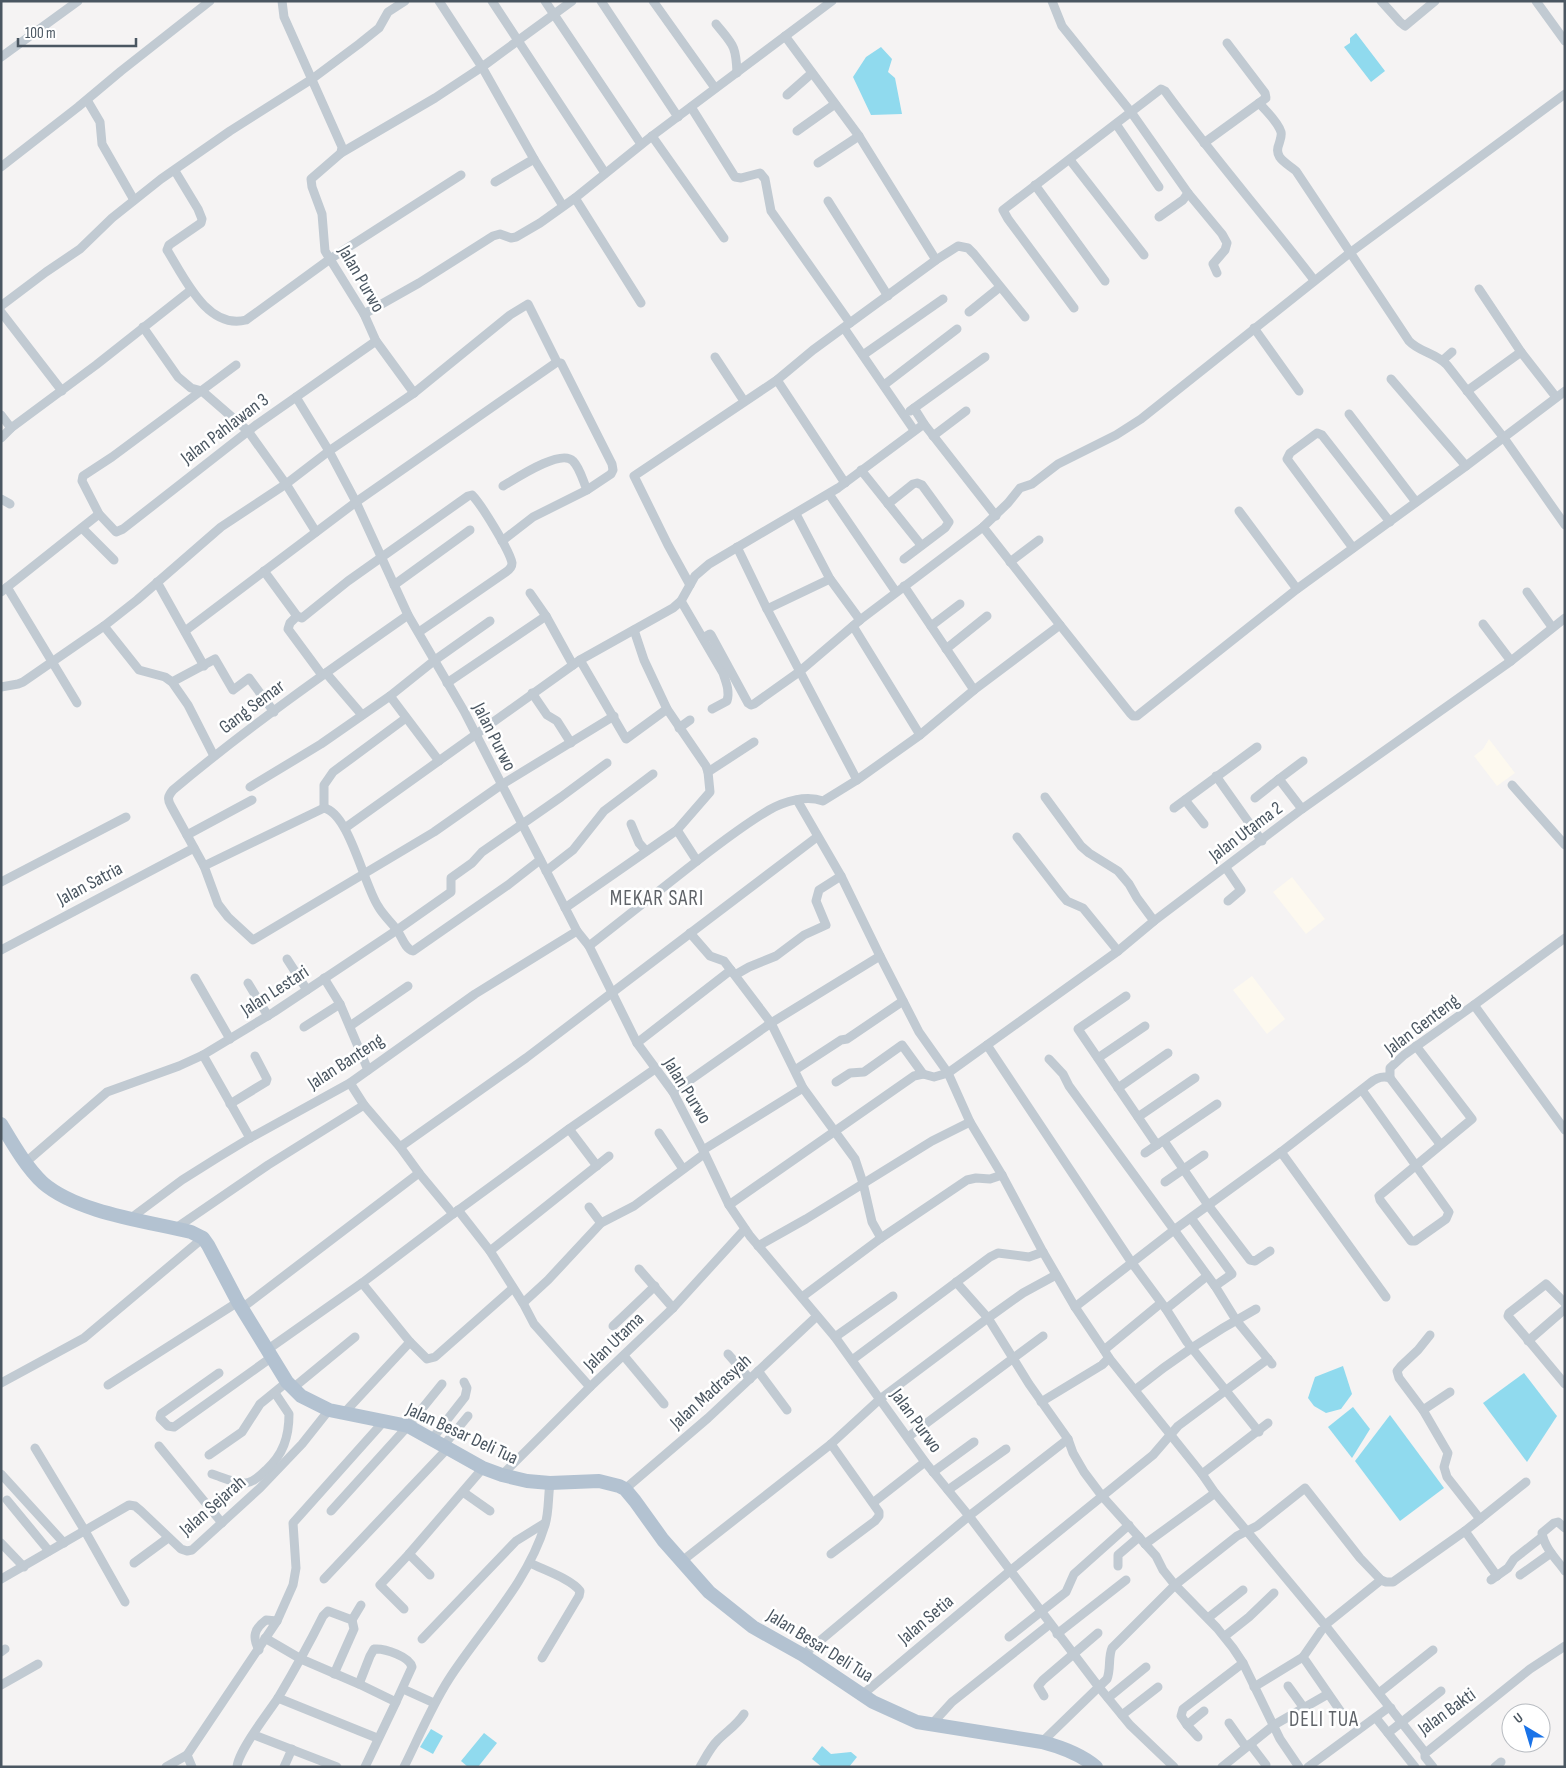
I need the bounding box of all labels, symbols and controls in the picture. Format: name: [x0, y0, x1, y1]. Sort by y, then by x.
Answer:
scale bar: [18, 15, 135, 47]
text: 100 m: [25, 24, 56, 43]
street label: Jalan Purwo: [332, 241, 389, 317]
street label: Jalan Pahlawan 3: [176, 388, 273, 470]
street label: Gang Semar: [215, 675, 290, 739]
street label: Jalan Purwo: [467, 698, 521, 775]
street label: Jalan Utama 2: [1204, 797, 1287, 868]
street label: Jalan Satria: [52, 857, 127, 911]
district label: MEKAR SARI: [610, 886, 704, 911]
street label: Jalan Lestari: [236, 961, 313, 1022]
street label: Jalan Genteng: [1379, 989, 1464, 1061]
street label: Jalan Banteng: [303, 1029, 389, 1096]
street label: Jalan Purwo: [657, 1053, 716, 1128]
street label: Jalan Utama: [578, 1308, 649, 1377]
street label: Jalan Madrasyah: [665, 1350, 756, 1435]
street label: Jalan Purwo: [885, 1384, 947, 1457]
street label: Jalan Besar Deli Tua: [401, 1398, 522, 1470]
street label: Jalan Sejarah: [174, 1471, 251, 1542]
street label: Jalan Setia: [893, 1590, 959, 1651]
street label: Jalan Besar Deli Tua: [762, 1604, 877, 1688]
street label: Jalan Bakti: [1413, 1683, 1480, 1741]
north arrow: [1501, 1703, 1551, 1753]
district label: DELI TUA: [1289, 1707, 1359, 1732]
text: U: [1510, 1709, 1526, 1727]

